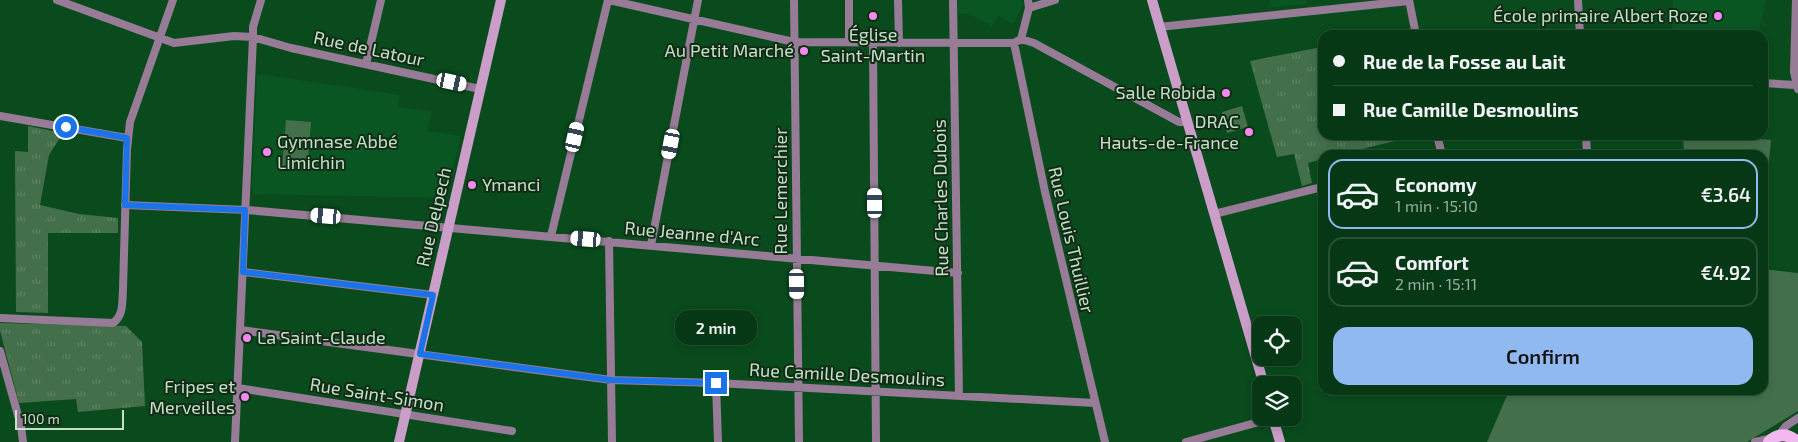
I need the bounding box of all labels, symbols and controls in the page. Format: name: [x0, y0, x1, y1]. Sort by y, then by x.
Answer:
place label: École primaire Albert Roze: [1493, 4, 1708, 26]
marker: Église Saint-Martin: [867, 10, 879, 22]
marker: École primaire Albert Roze: [1712, 10, 1724, 22]
place label: Église Saint-Martin: [821, 23, 925, 66]
street label: Rue de Latour: [312, 26, 427, 71]
place label: Au Petit Marché: [665, 39, 794, 61]
marker: Au Petit Marché: [798, 45, 810, 57]
text: Rue de la Fosse au Lait: [1363, 50, 1565, 73]
car: [435, 72, 468, 92]
place label: Salle Robida: [1115, 81, 1216, 103]
marker: Salle Robida: [1220, 87, 1232, 99]
text: Rue Camille Desmoulins: [1363, 98, 1579, 121]
place label: DRAC Hauts-de-France: [1099, 110, 1239, 153]
route start: [55, 116, 77, 138]
street label: Rue Charles Dubois: [928, 119, 952, 277]
car: [564, 121, 585, 153]
marker: DRAC Hauts-de-France: [1243, 126, 1255, 138]
car: [660, 128, 681, 160]
street label: Rue Lemerchier: [769, 128, 791, 254]
place label: Gymnase Abbé Limichin: [277, 130, 398, 173]
marker: Gymnase Abbé Limichin: [261, 146, 273, 158]
street label: Rue Louis Thuillier: [1044, 164, 1100, 315]
street label: Rue Delpech: [411, 165, 455, 269]
icon: car: [1335, 172, 1380, 217]
place label: Ymanci: [482, 173, 541, 195]
text: Economy: [1395, 173, 1477, 196]
marker: Ymanci: [466, 179, 478, 191]
text: €3.64: [1701, 183, 1751, 206]
car: [867, 188, 882, 218]
text: 1 min · 15:10: [1395, 196, 1478, 215]
car: [310, 207, 341, 225]
street label: Rue Jeanne d'Arc: [624, 216, 761, 250]
car: [570, 230, 601, 248]
icon: car: [1335, 250, 1380, 295]
text: Comfort: [1395, 251, 1469, 274]
text: €4.92: [1700, 261, 1751, 284]
car: [789, 269, 804, 299]
text: 2 min · 15:11: [1395, 274, 1477, 293]
callout: 2 min: [675, 310, 757, 346]
map controls: [1252, 316, 1302, 426]
button: locate: [1252, 316, 1302, 366]
text: 2 min: [696, 318, 736, 337]
place label: La Saint-Claude: [257, 326, 386, 348]
button: Confirm: [1333, 327, 1753, 385]
marker: La Saint-Claude: [241, 332, 253, 344]
street label: Rue Camille Desmoulins: [748, 358, 946, 390]
route end: [705, 372, 727, 394]
street label: Rue Saint-Simon: [308, 373, 446, 415]
place label: Fripes et Merveilles: [149, 375, 235, 418]
button: layers: [1252, 376, 1302, 426]
marker: Fripes et Merveilles: [239, 391, 251, 403]
scale bar: [15, 407, 124, 430]
text: 100 m: [22, 410, 60, 427]

